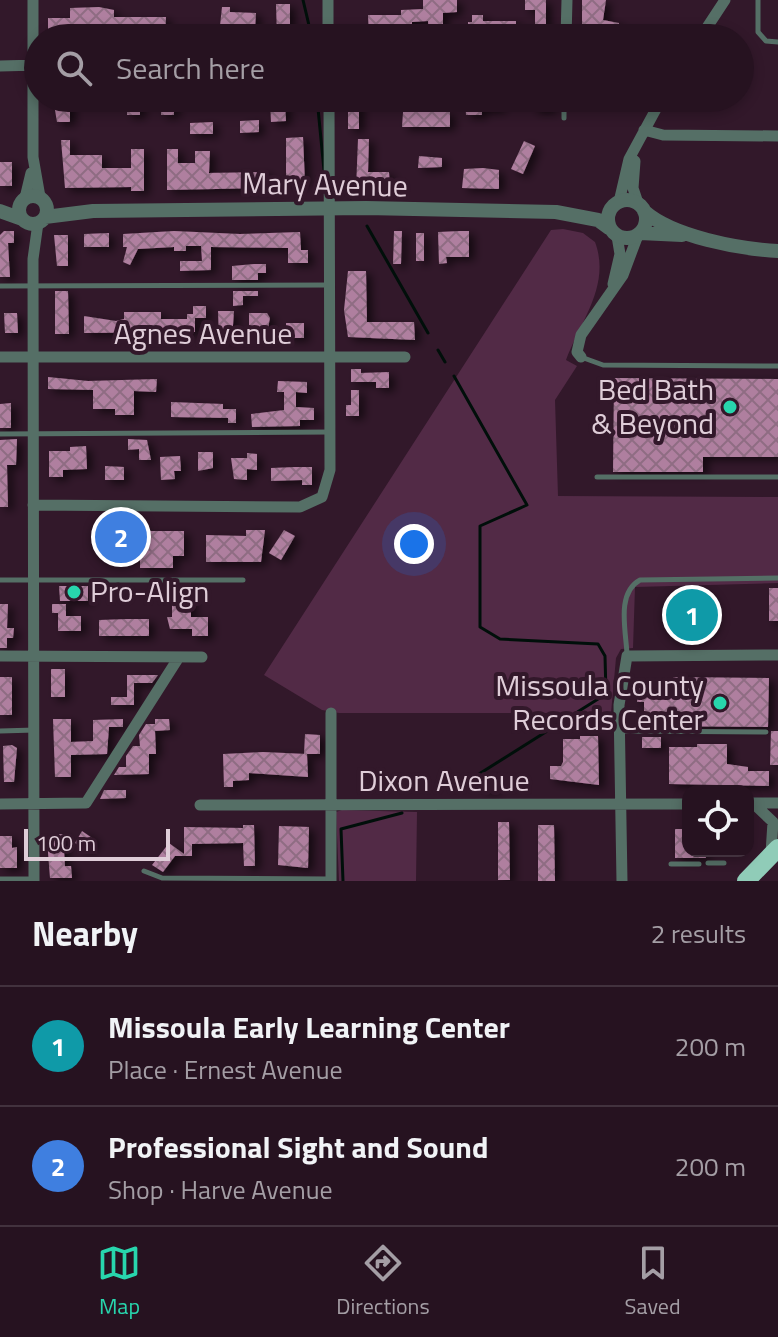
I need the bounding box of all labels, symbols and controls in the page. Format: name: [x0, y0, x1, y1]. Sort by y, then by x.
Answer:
search box: [24, 24, 754, 112]
text: Search here: [116, 45, 265, 91]
icon: search: [52, 46, 96, 90]
street label: Mary Avenue: [242, 160, 408, 208]
street label: Agnes Avenue: [114, 310, 292, 356]
place label: Bed Bath & Beyond: [591, 366, 714, 446]
marker: Bed Bath & Beyond: [721, 398, 739, 416]
pin: 2: [95, 507, 147, 567]
your location: [394, 524, 434, 564]
place label: Pro-Align: [90, 568, 209, 614]
marker: Pro-Align: [65, 583, 83, 601]
pin: 1: [666, 585, 718, 645]
place label: Missoula County Records Center: [495, 662, 704, 742]
marker: Missoula County Records Center: [711, 694, 729, 712]
street label: Dixon Avenue: [358, 757, 530, 803]
map controls: [682, 785, 754, 857]
button: locate: [682, 785, 754, 857]
scale bar: [24, 825, 170, 861]
text: 100 m: [36, 826, 96, 860]
text: Nearby: [32, 907, 138, 959]
text: 2 results: [651, 914, 746, 953]
text: Missoula Early Learning Center: [108, 1004, 510, 1050]
text: 1: [51, 1027, 65, 1066]
text: 200 m: [675, 1027, 746, 1066]
text: Place · Ernest Avenue: [108, 1050, 343, 1089]
text: Professional Sight and Sound: [108, 1124, 488, 1170]
text: 2: [51, 1147, 65, 1186]
text: 200 m: [675, 1147, 746, 1186]
text: Shop · Harve Avenue: [108, 1170, 333, 1209]
tab: Map: [97, 1241, 141, 1323]
tab: Directions: [336, 1241, 430, 1323]
tab: Saved: [625, 1241, 681, 1323]

